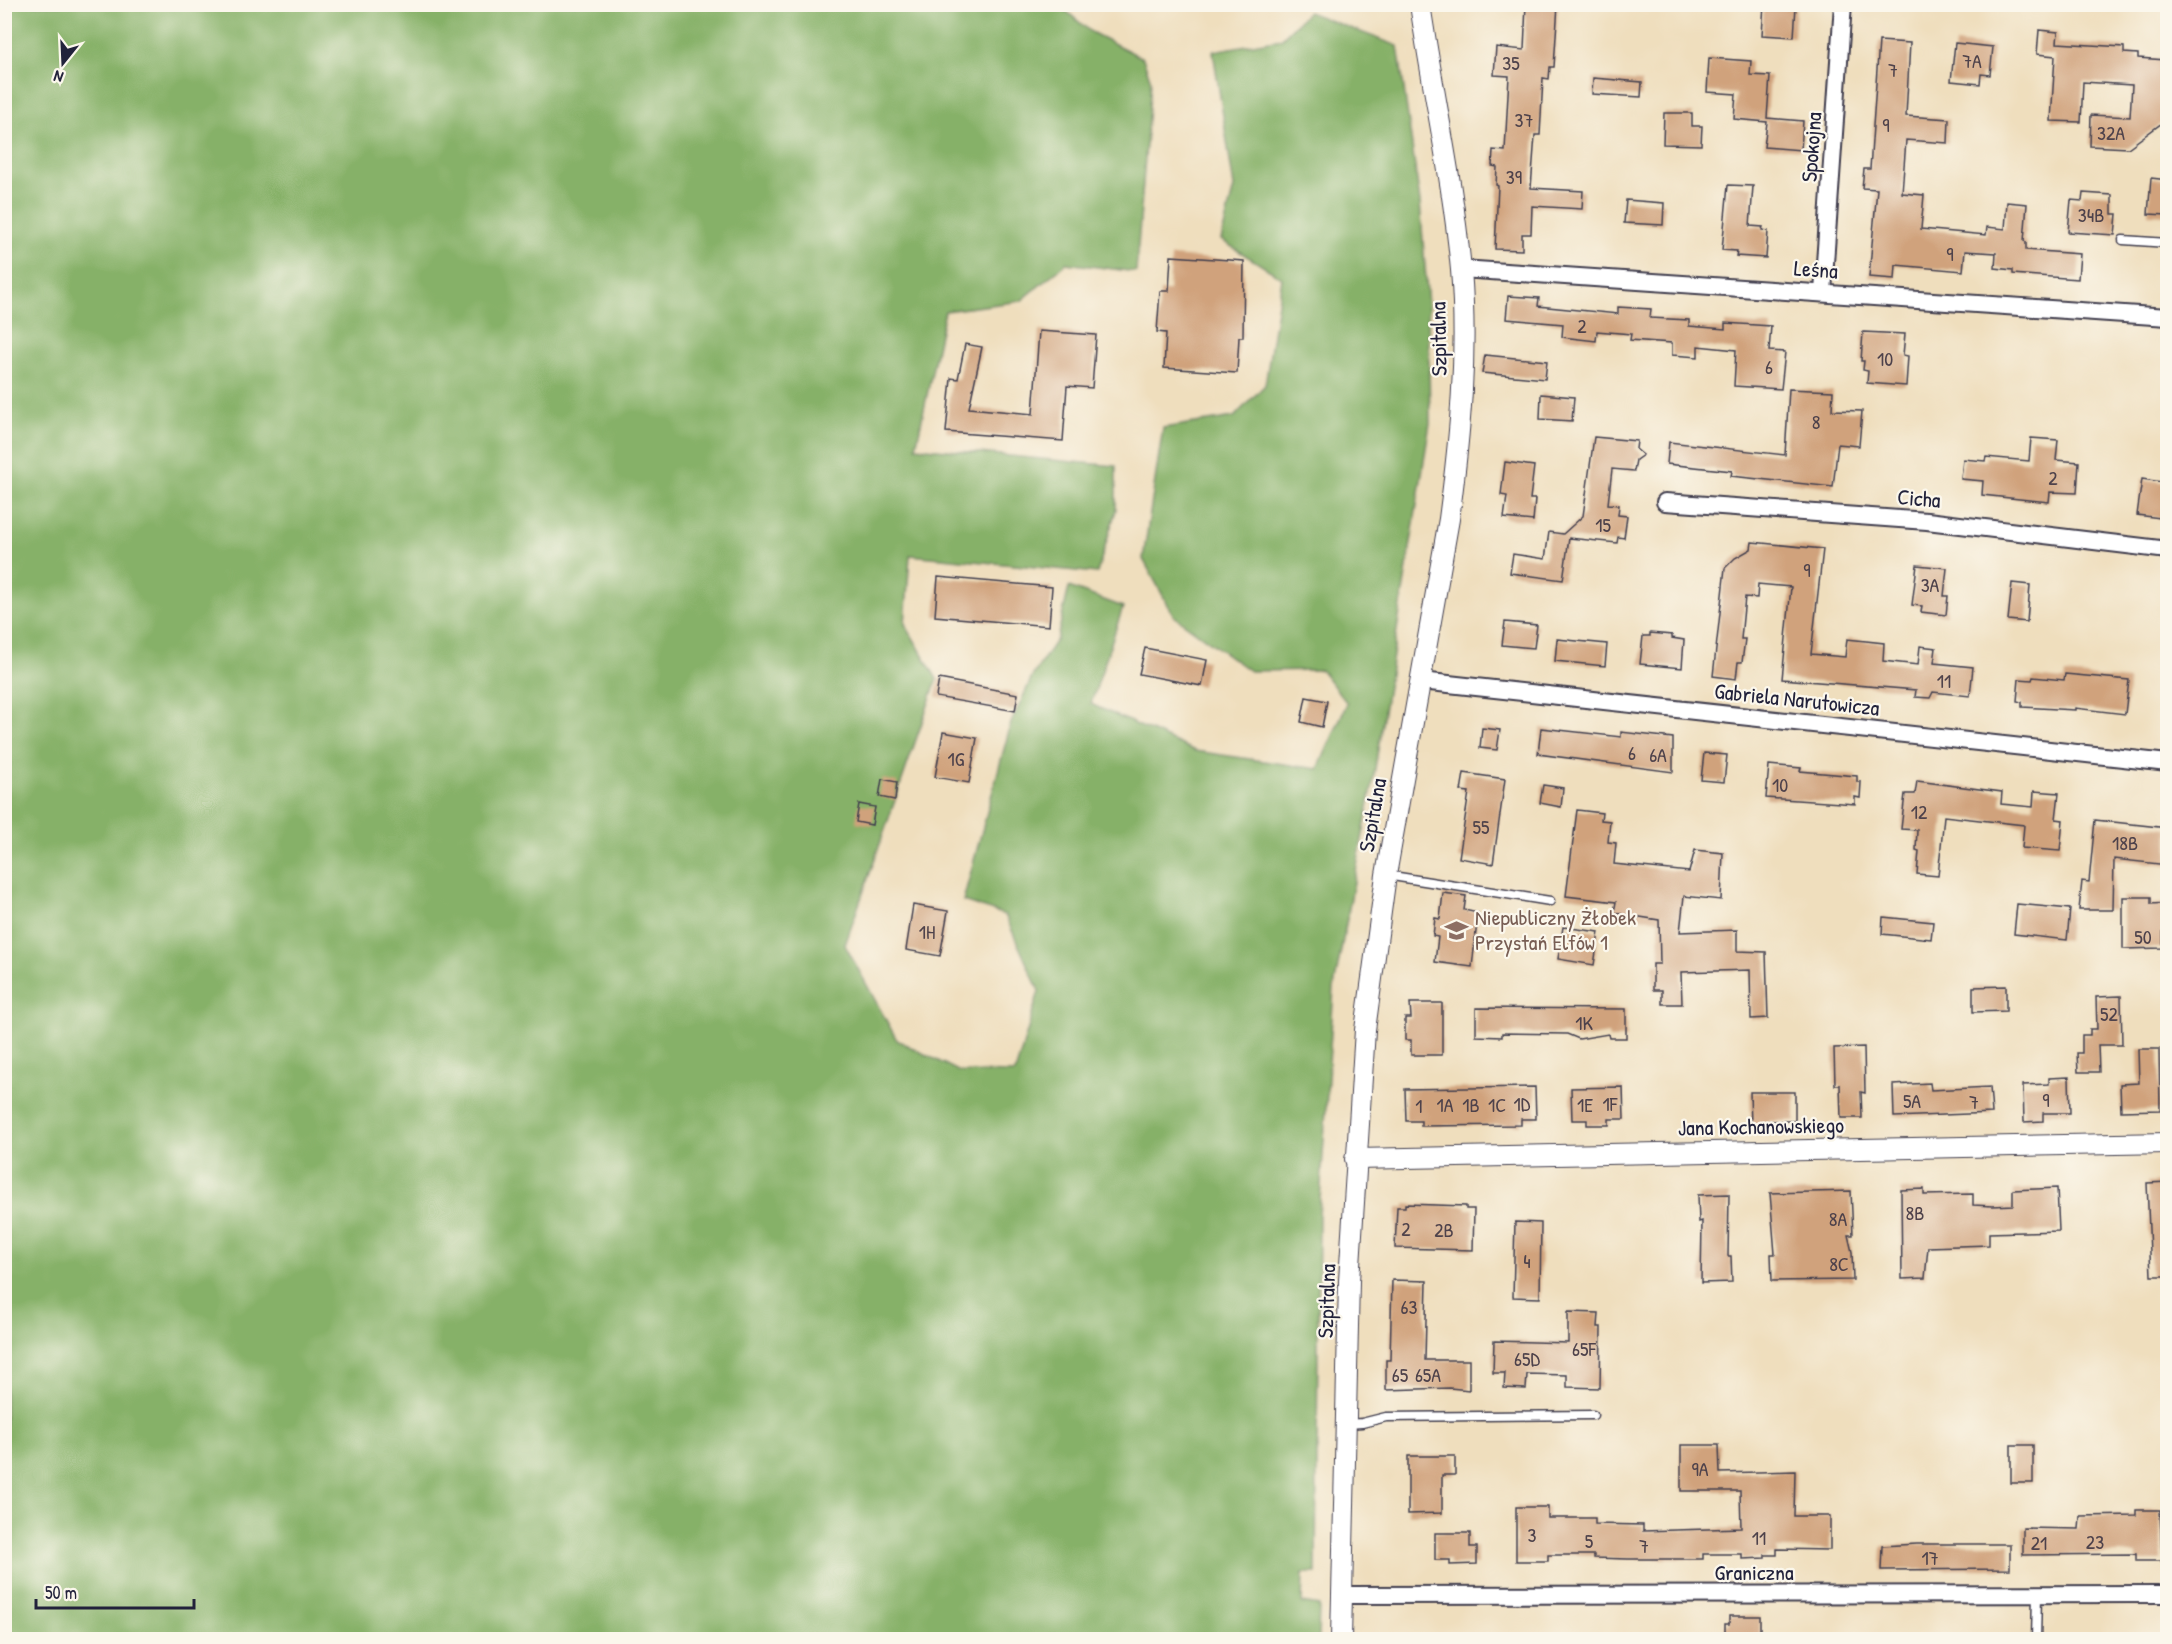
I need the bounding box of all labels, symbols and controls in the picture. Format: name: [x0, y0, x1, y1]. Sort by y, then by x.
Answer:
north arrow: [33, 33, 93, 93]
house number: 7A: [1962, 47, 1982, 74]
house number: 35: [1502, 49, 1520, 76]
house number: 7: [1888, 56, 1898, 83]
text: N: [50, 65, 66, 89]
house number: 37: [1515, 106, 1534, 133]
street label: Spokojna: [1794, 111, 1828, 183]
house number: 9: [1882, 111, 1890, 138]
house number: 32A: [2097, 119, 2125, 146]
house number: 39: [1506, 163, 1522, 190]
house number: 34B: [2078, 201, 2104, 228]
house number: 9: [1946, 240, 1954, 267]
street label: Leśna: [1793, 253, 1839, 286]
street label: Szpitalna: [1422, 301, 1454, 376]
house number: 2: [1577, 312, 1587, 339]
house number: 10: [1877, 345, 1893, 372]
house number: 6: [1765, 353, 1773, 380]
house number: 8: [1812, 408, 1820, 435]
house number: 2: [2048, 464, 2058, 491]
street label: Cicha: [1896, 481, 1942, 515]
house number: 15: [1595, 511, 1611, 538]
house number: 9: [1803, 556, 1811, 583]
house number: 3A: [1921, 571, 1940, 598]
house number: 11: [1937, 667, 1951, 694]
street label: Gabriela Narutowicza: [1713, 675, 1881, 723]
house number: 6: [1628, 739, 1636, 766]
house number: 6A: [1649, 741, 1667, 768]
house number: 1G: [948, 745, 965, 772]
house number: 10: [1772, 771, 1788, 798]
street label: Szpitalna: [1351, 775, 1393, 854]
house number: 12: [1911, 798, 1928, 825]
house number: 55: [1473, 813, 1490, 840]
house number: 18B: [2112, 829, 2138, 856]
place label: Niepubliczny Żłobek Przystań Elfów 1: [1475, 902, 1636, 957]
school or university icon: Niepubliczny Żłobek Przystań Elfów 1: [1444, 917, 1470, 943]
house number: 1H: [919, 918, 935, 945]
house number: 50: [2134, 923, 2152, 950]
house number: 52: [2100, 1000, 2119, 1027]
house number: 1K: [1575, 1009, 1593, 1036]
house number: 9: [2042, 1086, 2050, 1113]
house number: 5A: [1903, 1087, 1921, 1114]
house number: 7: [1969, 1088, 1979, 1115]
house number: 1D: [1514, 1090, 1531, 1117]
house number: 1F: [1603, 1090, 1618, 1117]
house number: 1A: [1436, 1091, 1454, 1118]
house number: 1B: [1462, 1091, 1480, 1118]
house number: 1C: [1488, 1091, 1506, 1118]
house number: 1E: [1577, 1091, 1593, 1118]
house number: 1: [1415, 1092, 1423, 1119]
street label: Jana Kochanowskiego: [1678, 1110, 1844, 1142]
house number: 8B: [1906, 1199, 1924, 1226]
house number: 8A: [1829, 1205, 1847, 1232]
house number: 2: [1401, 1215, 1411, 1242]
house number: 2B: [1434, 1216, 1454, 1243]
house number: 4: [1523, 1247, 1531, 1274]
house number: 8C: [1829, 1250, 1849, 1277]
street label: Szpitalna: [1310, 1263, 1342, 1339]
house number: 63: [1401, 1293, 1418, 1320]
house number: 65F: [1572, 1335, 1596, 1362]
house number: 65D: [1514, 1345, 1540, 1372]
house number: 65: [1392, 1361, 1409, 1388]
house number: 65A: [1415, 1361, 1441, 1388]
house number: 9A: [1691, 1455, 1709, 1482]
house number: 3: [1528, 1521, 1537, 1548]
house number: 11: [1752, 1524, 1766, 1551]
house number: 5: [1585, 1527, 1594, 1554]
house number: 23: [2086, 1528, 2104, 1555]
house number: 21: [2031, 1529, 2047, 1556]
house number: 7: [1639, 1532, 1649, 1559]
house number: 17: [1921, 1544, 1939, 1571]
street label: Graniczna: [1714, 1557, 1794, 1587]
scale bar: [36, 1572, 194, 1610]
text: 50 m: [45, 1580, 77, 1605]

